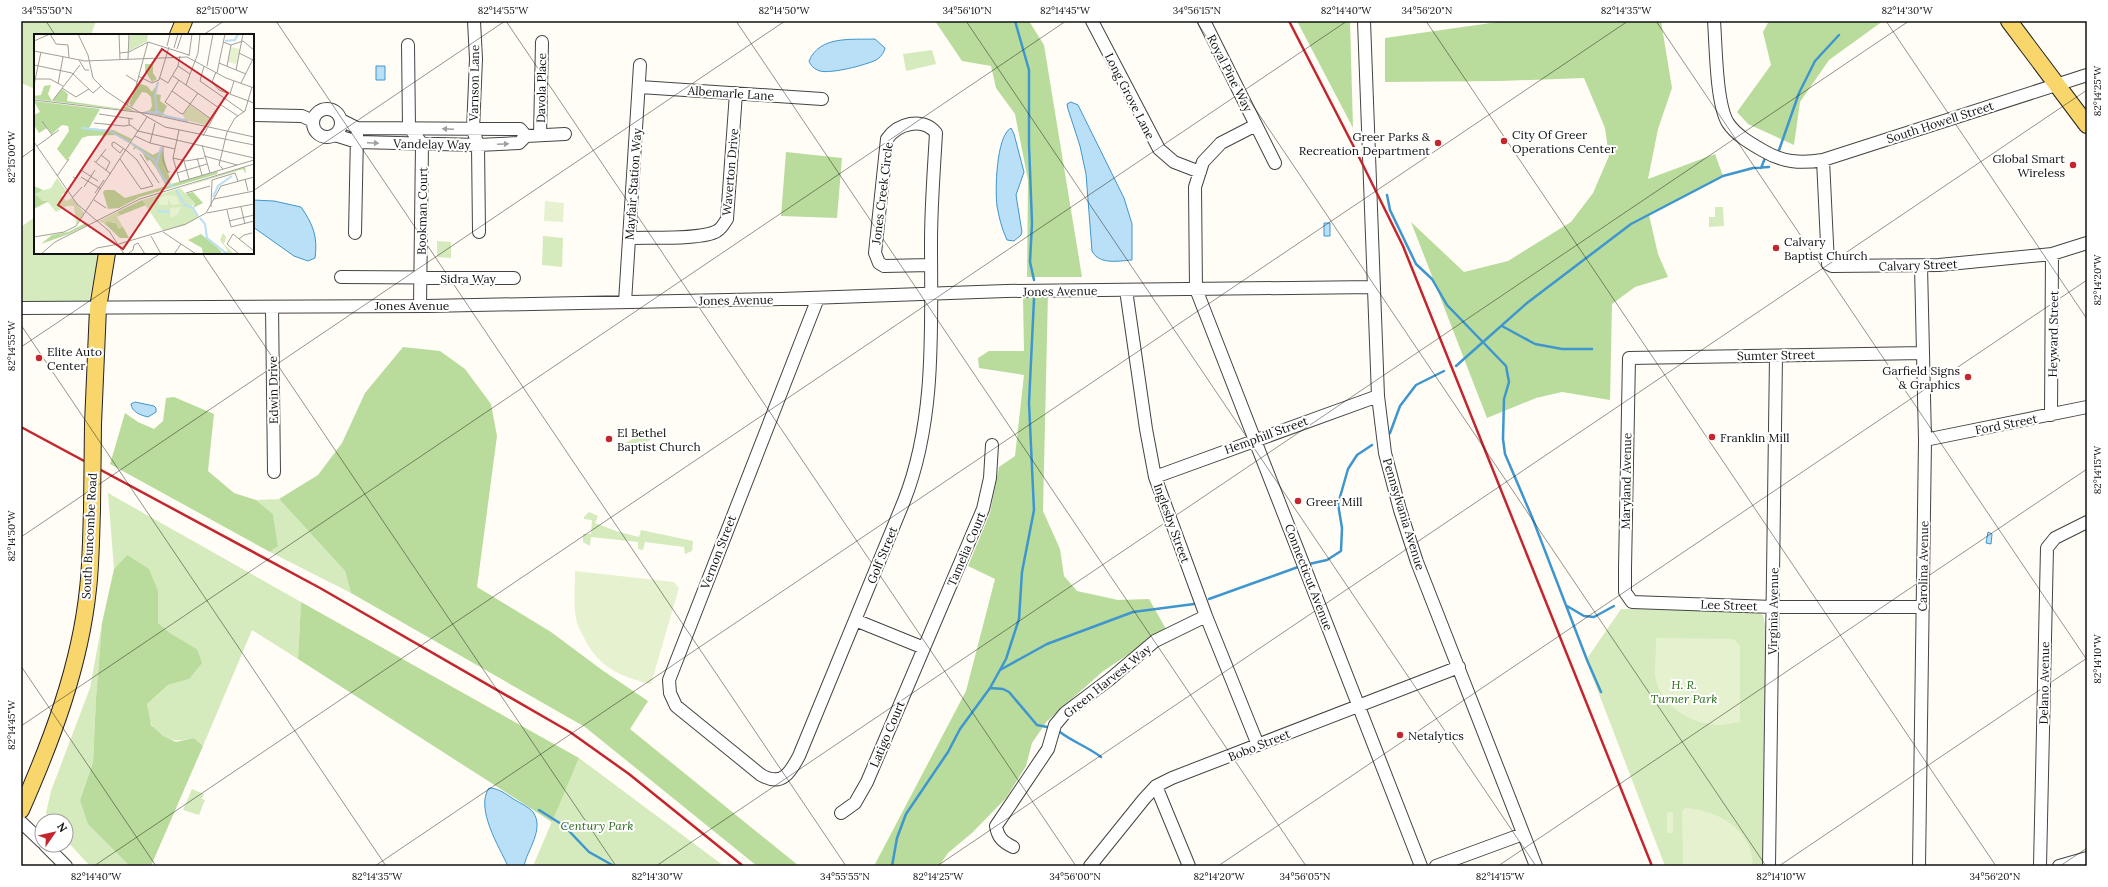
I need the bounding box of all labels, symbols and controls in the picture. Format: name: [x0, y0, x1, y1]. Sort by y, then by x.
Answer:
text: 34°55'50"N: [22, 4, 73, 17]
text: 82°15'00"W: [196, 4, 249, 17]
text: 82°14'55"W: [478, 4, 529, 17]
text: 82°14'50"W: [758, 4, 811, 17]
text: 34°56'10"N: [942, 4, 992, 17]
text: 82°14'45"W: [1040, 4, 1091, 17]
text: 34°56'15"N: [1173, 4, 1222, 17]
text: 82°14'40"W: [1321, 4, 1372, 17]
text: 34°56'20"N: [1402, 4, 1453, 17]
text: 82°14'35"W: [1601, 4, 1652, 17]
text: 82°14'30"W: [1881, 4, 1934, 17]
street label: Royal Pine Way: [1204, 32, 1256, 115]
inset map: [34, 34, 254, 254]
street label: Varnson Lane: [466, 44, 482, 122]
street label: Long Grove Lane: [1102, 50, 1158, 142]
street label: Davola Place: [533, 52, 549, 123]
text: 82°14'25"W: [2091, 65, 2104, 116]
street label: Albemarle Lane: [686, 82, 775, 104]
street label: South Howell Street: [1885, 98, 1996, 146]
one-way arrow: [441, 126, 454, 132]
street label: Mayfair Station Way: [622, 127, 644, 241]
street label: Waverton Drive: [719, 127, 741, 216]
place label: City Of Greer Operations Center: [1512, 127, 1617, 156]
place label: Greer Parks & Recreation Department: [1299, 129, 1431, 158]
text: 82°15'00"W: [5, 130, 18, 183]
street label: Vandelay Way: [392, 136, 471, 152]
marker: City Of Greer Operations Center: [1499, 136, 1509, 146]
marker: Greer Parks & Recreation Department: [1433, 138, 1443, 148]
one-way arrow: [367, 139, 379, 146]
street label: Jones Creek Circle: [868, 140, 896, 246]
one-way arrow: [497, 141, 510, 147]
place label: Global Smart Wireless: [1992, 151, 2065, 180]
marker: Global Smart Wireless: [2068, 160, 2078, 170]
street label: Bookman Court: [414, 167, 430, 255]
place label: Calvary Baptist Church: [1784, 234, 1868, 263]
marker: Calvary Baptist Church: [1771, 243, 1781, 253]
text: 82°14'20"W: [2091, 253, 2104, 306]
street label: Calvary Street: [1878, 256, 1958, 274]
street label: Sidra Way: [440, 271, 496, 286]
street label: Jones Avenue: [1022, 283, 1098, 299]
street label: Heyward Street: [2045, 290, 2061, 378]
street label: Jones Avenue: [698, 292, 774, 308]
street label: Jones Avenue: [374, 298, 450, 313]
text: 82°14'55"W: [5, 320, 18, 371]
place label: Elite Auto Center: [47, 344, 102, 373]
street label: Sumter Street: [1737, 347, 1815, 363]
marker: Elite Auto Center: [34, 353, 44, 363]
street label: Edwin Drive: [265, 355, 281, 424]
place label: Garfield Signs & Graphics: [1882, 363, 1960, 392]
marker: Garfield Signs & Graphics: [1963, 372, 1973, 382]
street label: Ford Street: [1974, 411, 2039, 437]
street label: Hemphill Street: [1222, 413, 1310, 457]
place label: El Bethel Baptist Church: [617, 425, 701, 454]
place label: Franklin Mill: [1720, 430, 1789, 445]
street label: Maryland Avenue: [1618, 432, 1634, 529]
marker: Franklin Mill: [1707, 432, 1717, 442]
marker: El Bethel Baptist Church: [604, 434, 614, 444]
text: 82°14'15"W: [2091, 445, 2104, 494]
street label: Pennsylvania Avenue: [1380, 456, 1428, 572]
street label: South Buncombe Road: [78, 473, 100, 599]
street label: Inglesby Street: [1151, 481, 1194, 565]
place label: Greer Mill: [1306, 494, 1362, 509]
marker: Greer Mill: [1293, 496, 1303, 506]
text: 82°14'50"W: [5, 509, 18, 562]
street label: Tamelia Court: [944, 509, 989, 588]
street label: Vernon Street: [697, 513, 739, 592]
street label: Carolina Avenue: [1915, 520, 1931, 611]
street label: Connecticut Avenue: [1282, 522, 1336, 633]
street label: Golf Street: [864, 524, 900, 586]
street label: Virginia Avenue: [1765, 567, 1781, 656]
street label: Lee Street: [1700, 597, 1758, 614]
text: 82°14'10"W: [2091, 633, 2104, 684]
street label: Green Harvest Way: [1060, 641, 1154, 721]
street label: Delano Avenue: [2036, 641, 2052, 725]
park label: H. R. Turner Park: [1650, 677, 1718, 706]
street label: Latigo Court: [866, 698, 908, 769]
text: 82°14'45"W: [5, 699, 18, 750]
street label: Bobo Street: [1226, 726, 1293, 764]
place label: Netalytics: [1408, 728, 1464, 743]
marker: Netalytics: [1395, 730, 1405, 740]
north arrow: [34, 813, 74, 853]
park label: Century Park: [561, 818, 633, 833]
text: N: [54, 820, 71, 835]
text: 82°14'40"W: [71, 870, 122, 883]
text: 82°14'35"W: [352, 870, 403, 883]
text: 82°14'30"W: [631, 870, 684, 883]
text: 34°55'55"N: [820, 870, 870, 883]
text: 82°14'25"W: [913, 870, 964, 883]
text: 34°56'00"N: [1049, 870, 1101, 883]
text: 82°14'20"W: [1193, 870, 1246, 883]
text: 34°56'05"N: [1280, 870, 1331, 883]
text: 82°14'15"W: [1476, 870, 1525, 883]
text: 82°14'10"W: [1756, 870, 1807, 883]
text: 34°56'20"N: [1970, 870, 2021, 883]

